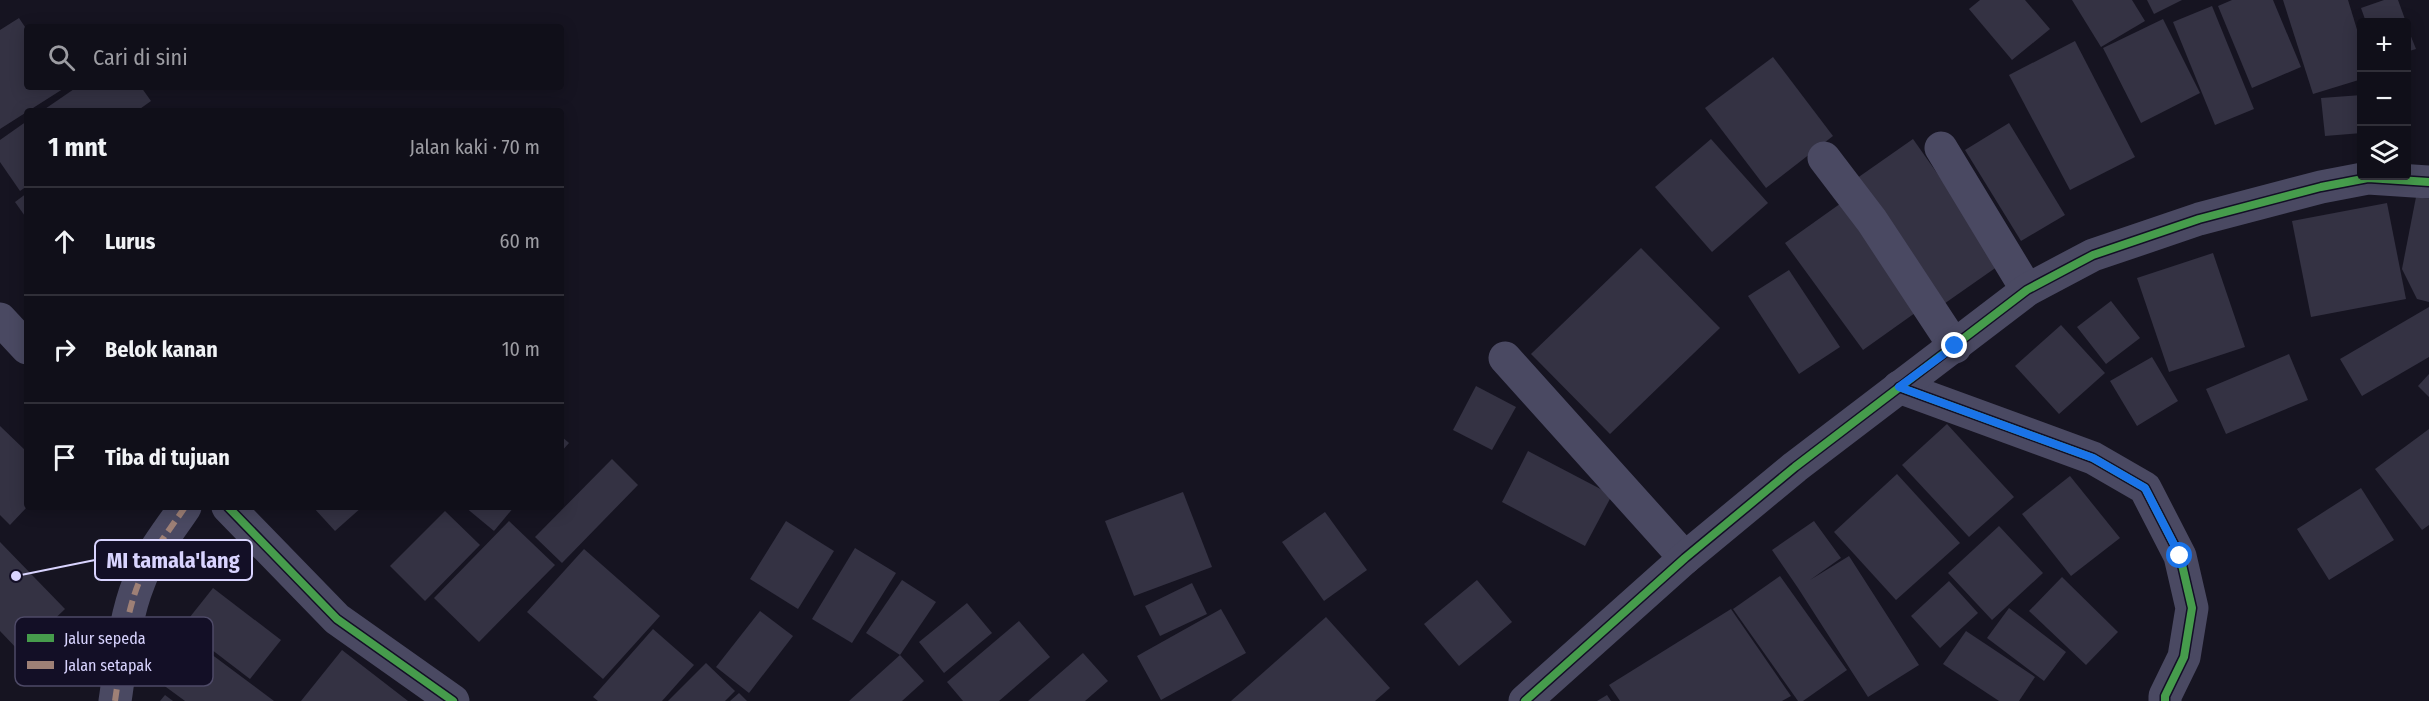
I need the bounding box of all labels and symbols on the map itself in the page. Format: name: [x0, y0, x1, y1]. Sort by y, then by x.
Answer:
route end: [1941, 332, 1967, 358]
callout: MI tamala'lang: [95, 540, 252, 580]
route start: [2166, 542, 2192, 568]
text: MI tamala'lang: [106, 547, 240, 574]
legend: [15, 617, 213, 686]
text: Jalur sepeda: [64, 629, 146, 648]
text: Jalan setapak: [64, 656, 152, 675]

